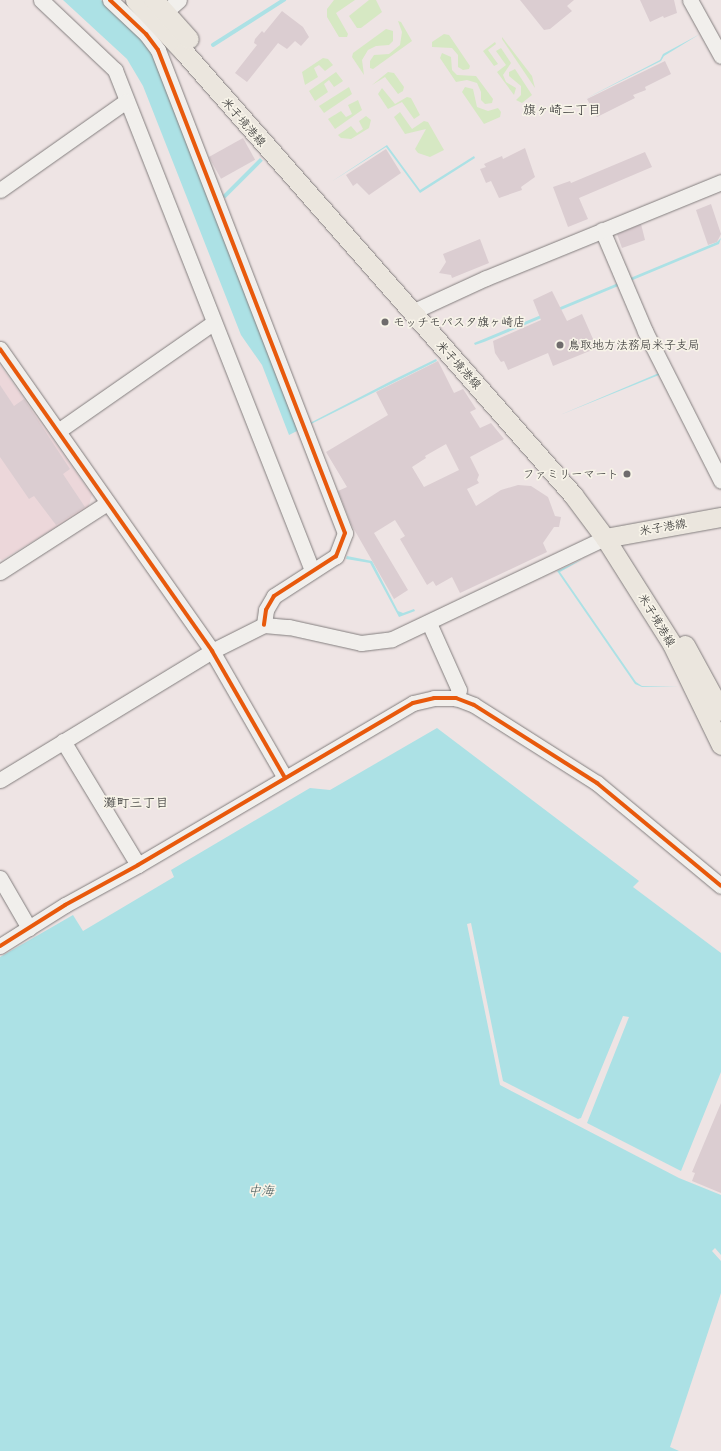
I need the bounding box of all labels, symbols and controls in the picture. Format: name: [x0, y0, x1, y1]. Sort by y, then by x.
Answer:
street label: 米子境港線: [219, 95, 269, 149]
district label: 旗ヶ崎二丁目: [523, 101, 601, 117]
place label: モッチモパスタ旗ヶ崎店: [393, 315, 525, 329]
marker: モッチモパスタ旗ヶ崎店: [380, 317, 390, 327]
street label: 米子境港線: [434, 338, 484, 392]
place label: 鳥取地方法務局米子支局: [568, 338, 700, 352]
marker: 鳥取地方法務局米子支局: [555, 340, 565, 350]
place label: ファミリーマート: [523, 467, 619, 481]
marker: ファミリーマート: [622, 469, 632, 479]
street label: 米子港線: [638, 516, 688, 538]
street label: 米子境港線: [635, 591, 679, 649]
district label: 灘町三丁目: [104, 794, 168, 810]
water label: 中海: [248, 1182, 274, 1198]

